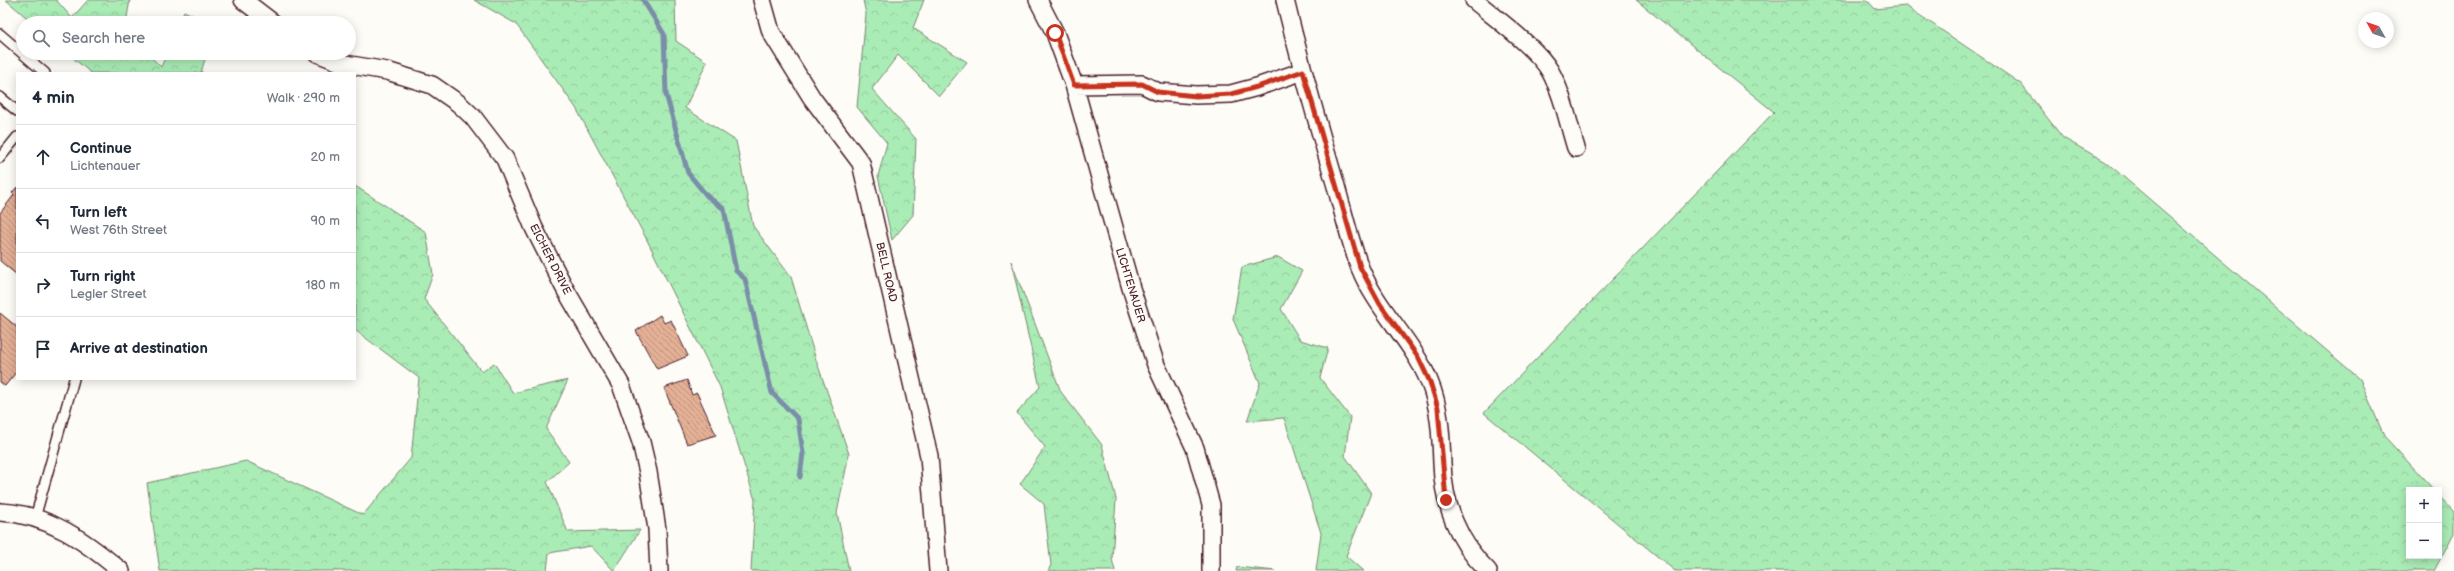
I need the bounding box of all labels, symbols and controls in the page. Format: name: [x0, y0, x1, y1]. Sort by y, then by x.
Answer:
north arrow: [2358, 12, 2394, 48]
search box: [16, 16, 356, 60]
route start: [1046, 24, 1064, 42]
icon: search: [30, 27, 52, 49]
text: Search here: [62, 29, 145, 48]
text: 4 min: [32, 88, 75, 108]
text: Walk · 290 m: [267, 90, 340, 106]
text: Continue: [70, 139, 132, 158]
icon: ahead: [32, 146, 54, 168]
text: 20 m: [310, 149, 340, 165]
text: Lichtenauer: [70, 158, 140, 174]
text: Turn left: [70, 203, 127, 222]
icon: left: [32, 210, 54, 232]
text: 90 m: [311, 213, 340, 229]
text: West 76th Street: [70, 222, 167, 238]
street label: EICHER DRIVE: [527, 222, 574, 297]
street label: BELL ROAD: [873, 241, 900, 303]
street label: LICHTENAUER: [1113, 246, 1148, 324]
text: Turn right: [70, 267, 135, 286]
icon: right: [32, 274, 54, 296]
text: 180 m: [305, 277, 340, 293]
text: Legler Street: [70, 286, 146, 302]
icon: arrive: [32, 338, 54, 360]
text: Arrive at destination: [70, 339, 208, 358]
map controls: [2406, 487, 2442, 559]
button: +: [2406, 487, 2442, 523]
route end: [1437, 491, 1455, 509]
button: −: [2406, 523, 2442, 559]

